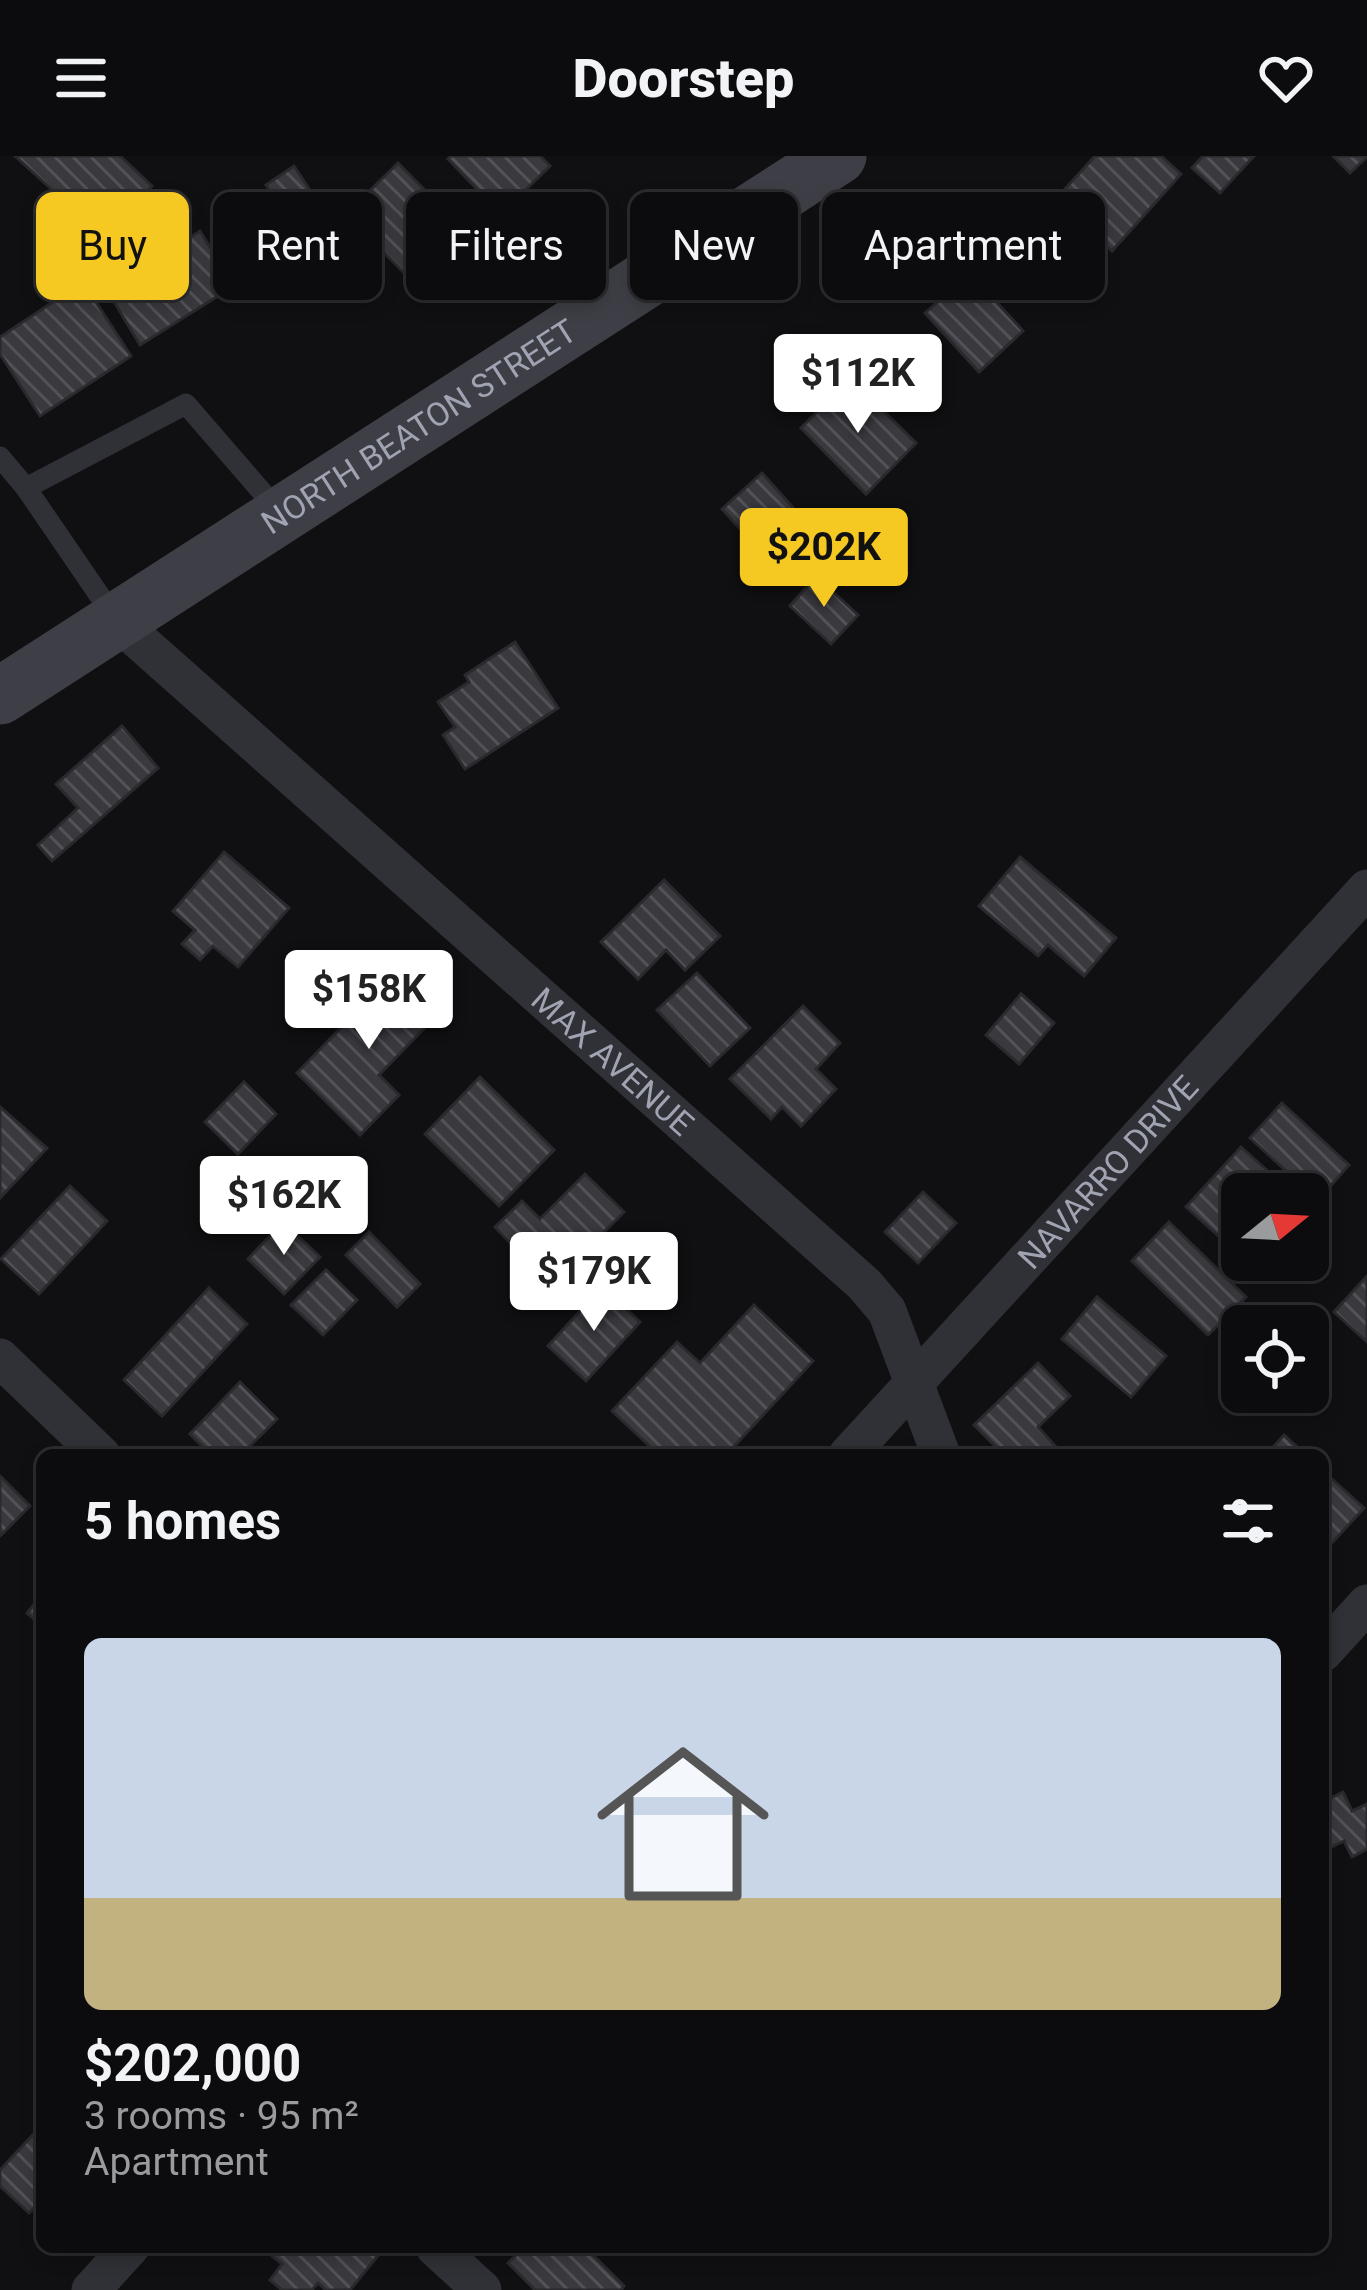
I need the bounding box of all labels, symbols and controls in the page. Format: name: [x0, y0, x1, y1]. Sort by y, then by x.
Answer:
icon: menu: [48, 45, 114, 111]
icon: heart: [1253, 45, 1319, 111]
text: Doorstep: [573, 47, 794, 110]
chip: Buy: [36, 192, 189, 300]
chip: Rent: [213, 192, 382, 300]
chip: Filters: [406, 192, 606, 300]
chip: New: [630, 192, 798, 300]
chip: Apartment: [822, 192, 1105, 300]
street label: NORTH BEATON STREET: [254, 311, 583, 542]
pin: $112K: [774, 334, 942, 436]
text: $112K: [801, 350, 915, 396]
pin: $202K: [740, 508, 908, 610]
text: $202K: [767, 524, 881, 570]
pin: $158K: [285, 950, 453, 1052]
text: $158K: [312, 966, 426, 1012]
street label: MAX AVENUE: [524, 979, 701, 1143]
street label: NAVARRO DRIVE: [1010, 1068, 1206, 1277]
pin: $162K: [200, 1156, 368, 1258]
text: $162K: [227, 1172, 341, 1218]
north arrow: [1221, 1173, 1329, 1281]
map controls: [1221, 1173, 1329, 1413]
pin: $179K: [510, 1232, 678, 1334]
text: $179K: [537, 1248, 651, 1294]
button: locate: [1221, 1305, 1329, 1413]
icon: filters: [1215, 1488, 1281, 1554]
text: 5 homes: [84, 1492, 281, 1551]
icon: home: [575, 1716, 791, 1932]
text: $202,000: [84, 2034, 301, 2093]
text: 3 rooms · 95 m²: [84, 2093, 359, 2139]
text: Apartment: [84, 2139, 269, 2185]

